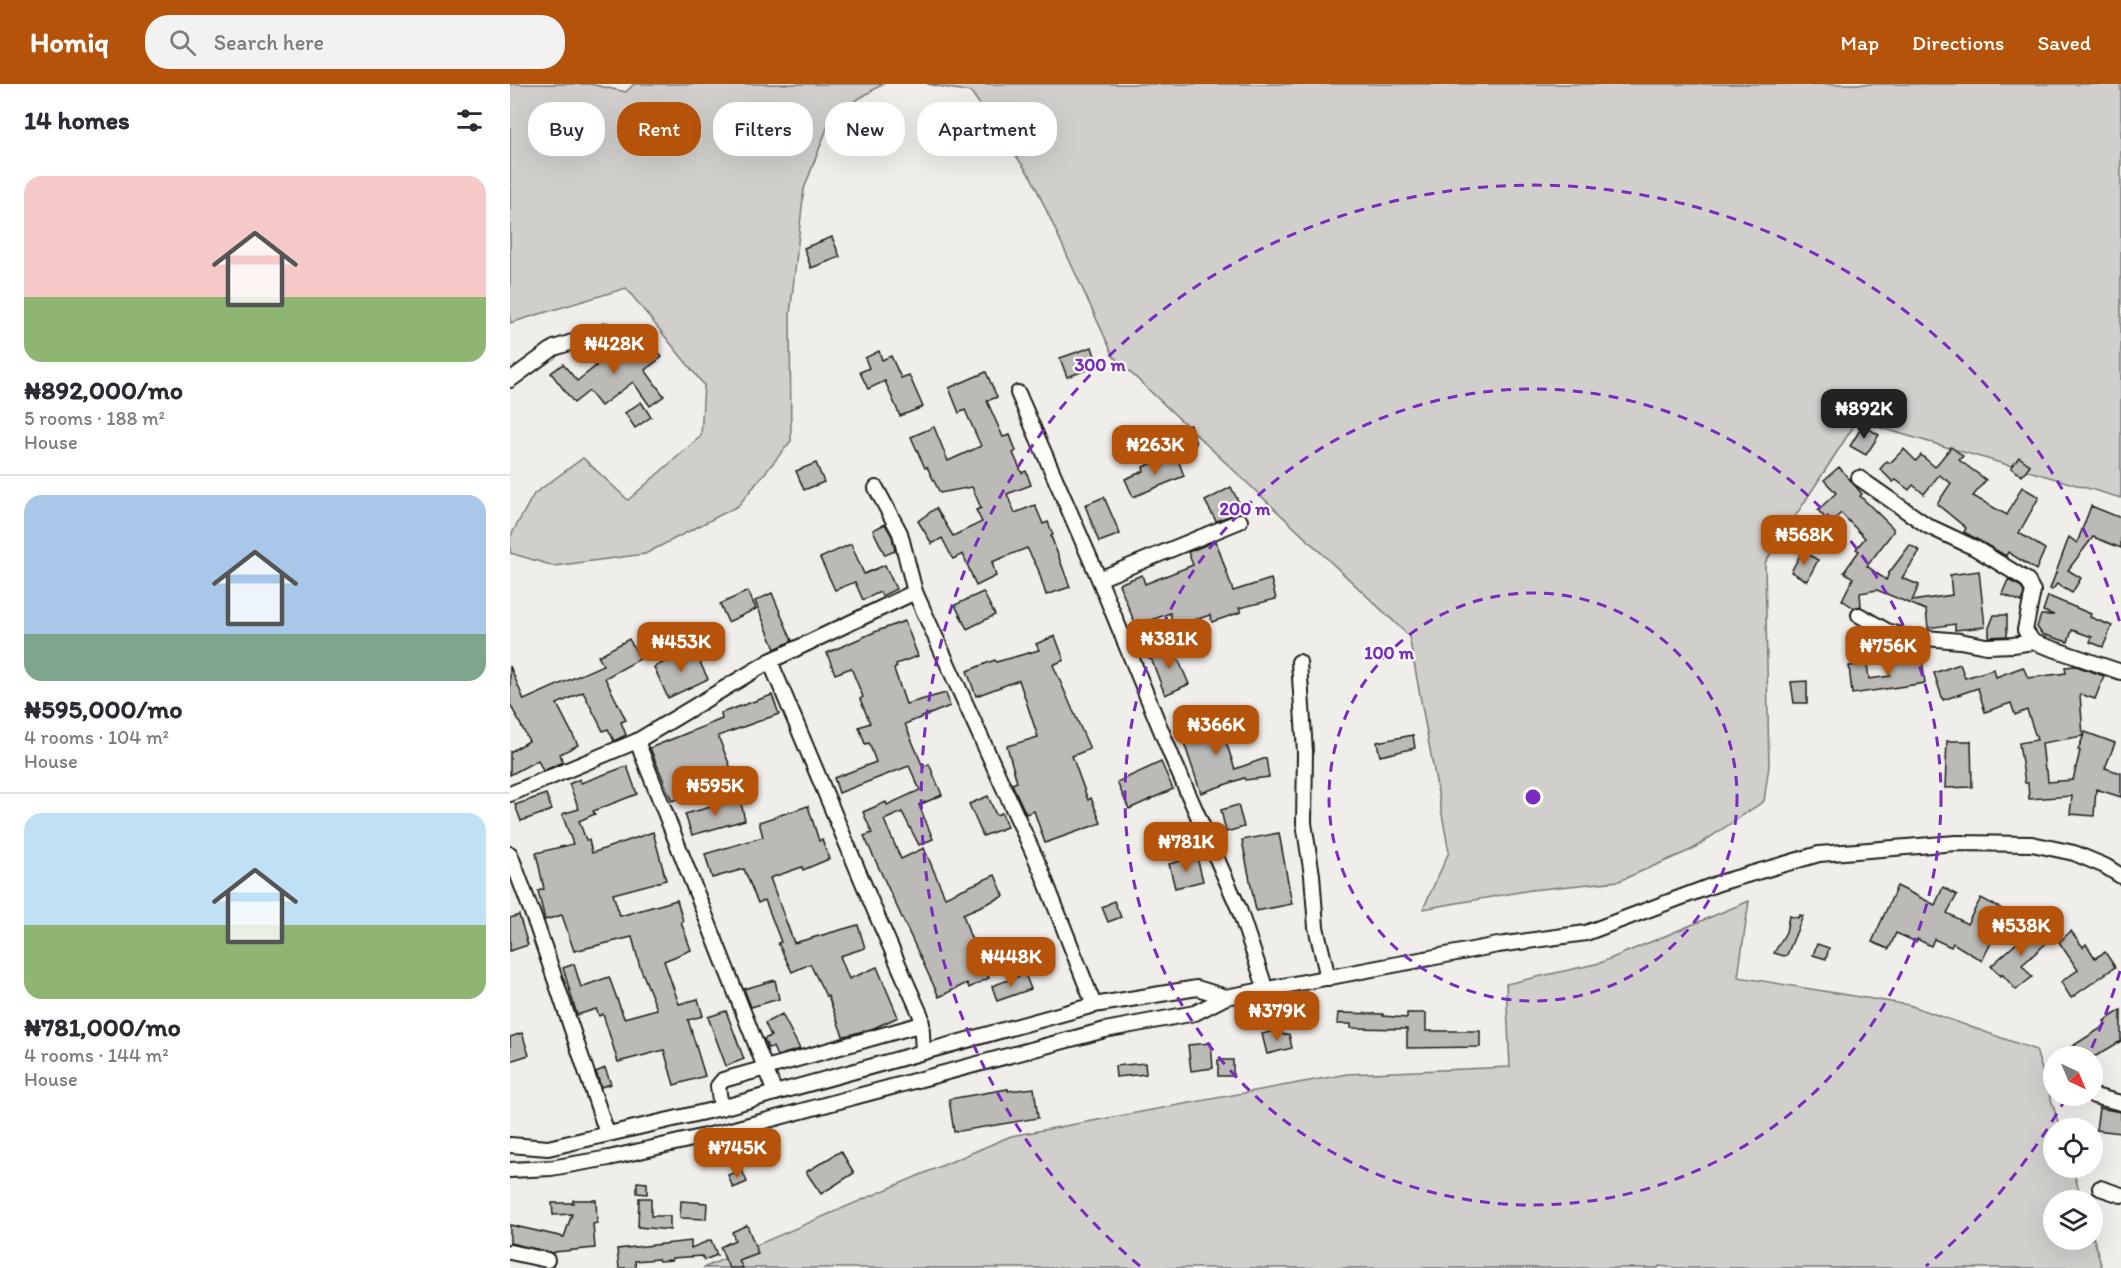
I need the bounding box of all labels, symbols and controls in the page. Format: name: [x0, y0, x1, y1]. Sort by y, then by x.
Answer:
search box: [145, 15, 565, 69]
text: Homiq: [30, 25, 109, 59]
icon: search: [166, 26, 199, 59]
text: Search here: [214, 29, 324, 56]
text: Map: [1841, 30, 1879, 55]
text: Directions: [1912, 30, 2004, 55]
text: Saved: [2037, 30, 2091, 55]
chip: Buy: [528, 102, 605, 156]
chip: Rent: [617, 102, 701, 156]
chip: Filters: [713, 102, 813, 156]
chip: New: [825, 102, 905, 156]
chip: Apartment: [917, 102, 1057, 156]
text: 14 homes: [24, 104, 130, 136]
icon: filters: [453, 104, 486, 137]
icon: home: [201, 215, 309, 323]
pin: ₦428K: [572, 324, 656, 375]
text: ₦428K: [584, 331, 644, 355]
text: 300 m: [1074, 354, 1126, 376]
text: ₦892,000/mo: [24, 374, 183, 406]
pin: ₦892K: [1822, 389, 1906, 440]
text: ₦892K: [1835, 396, 1893, 420]
text: 5 rooms · 188 m²: [24, 406, 165, 430]
pin: ₦263K: [1113, 425, 1197, 476]
text: House: [24, 430, 78, 454]
text: ₦263K: [1126, 432, 1184, 456]
text: 200 m: [1220, 498, 1271, 520]
pin: ₦568K: [1762, 515, 1846, 566]
text: ₦568K: [1775, 522, 1833, 546]
icon: home: [201, 534, 309, 642]
pin: ₦381K: [1127, 619, 1211, 670]
pin: ₦453K: [639, 622, 723, 673]
text: ₦381K: [1140, 626, 1198, 650]
pin: ₦756K: [1846, 626, 1930, 677]
text: ₦453K: [651, 629, 711, 653]
text: ₦756K: [1859, 633, 1917, 657]
text: 100 m: [1364, 642, 1415, 664]
text: ₦595,000/mo: [24, 693, 182, 725]
pin: ₦366K: [1174, 705, 1258, 756]
text: ₦366K: [1187, 712, 1245, 736]
text: 4 rooms · 104 m²: [24, 725, 169, 749]
text: House: [24, 749, 78, 773]
pin: ₦595K: [673, 766, 757, 817]
text: ₦595K: [686, 773, 744, 797]
centre of rings: [1523, 787, 1543, 807]
pin: ₦781K: [1144, 822, 1228, 873]
text: ₦781K: [1158, 829, 1214, 853]
icon: home: [201, 852, 309, 960]
pin: ₦538K: [1979, 906, 2063, 957]
text: ₦538K: [1992, 913, 2050, 937]
pin: ₦448K: [969, 937, 1053, 988]
text: ₦448K: [980, 944, 1042, 968]
pin: ₦379K: [1235, 991, 1319, 1042]
text: ₦379K: [1248, 998, 1306, 1022]
text: ₦781,000/mo: [24, 1011, 181, 1043]
text: 4 rooms · 144 m²: [24, 1043, 169, 1067]
north arrow: [2043, 1046, 2103, 1106]
map controls: [2043, 1046, 2103, 1250]
text: House: [24, 1067, 78, 1091]
button: locate: [2043, 1118, 2103, 1178]
pin: ₦745K: [695, 1128, 779, 1179]
text: ₦745K: [708, 1135, 766, 1159]
button: layers: [2043, 1190, 2103, 1250]

